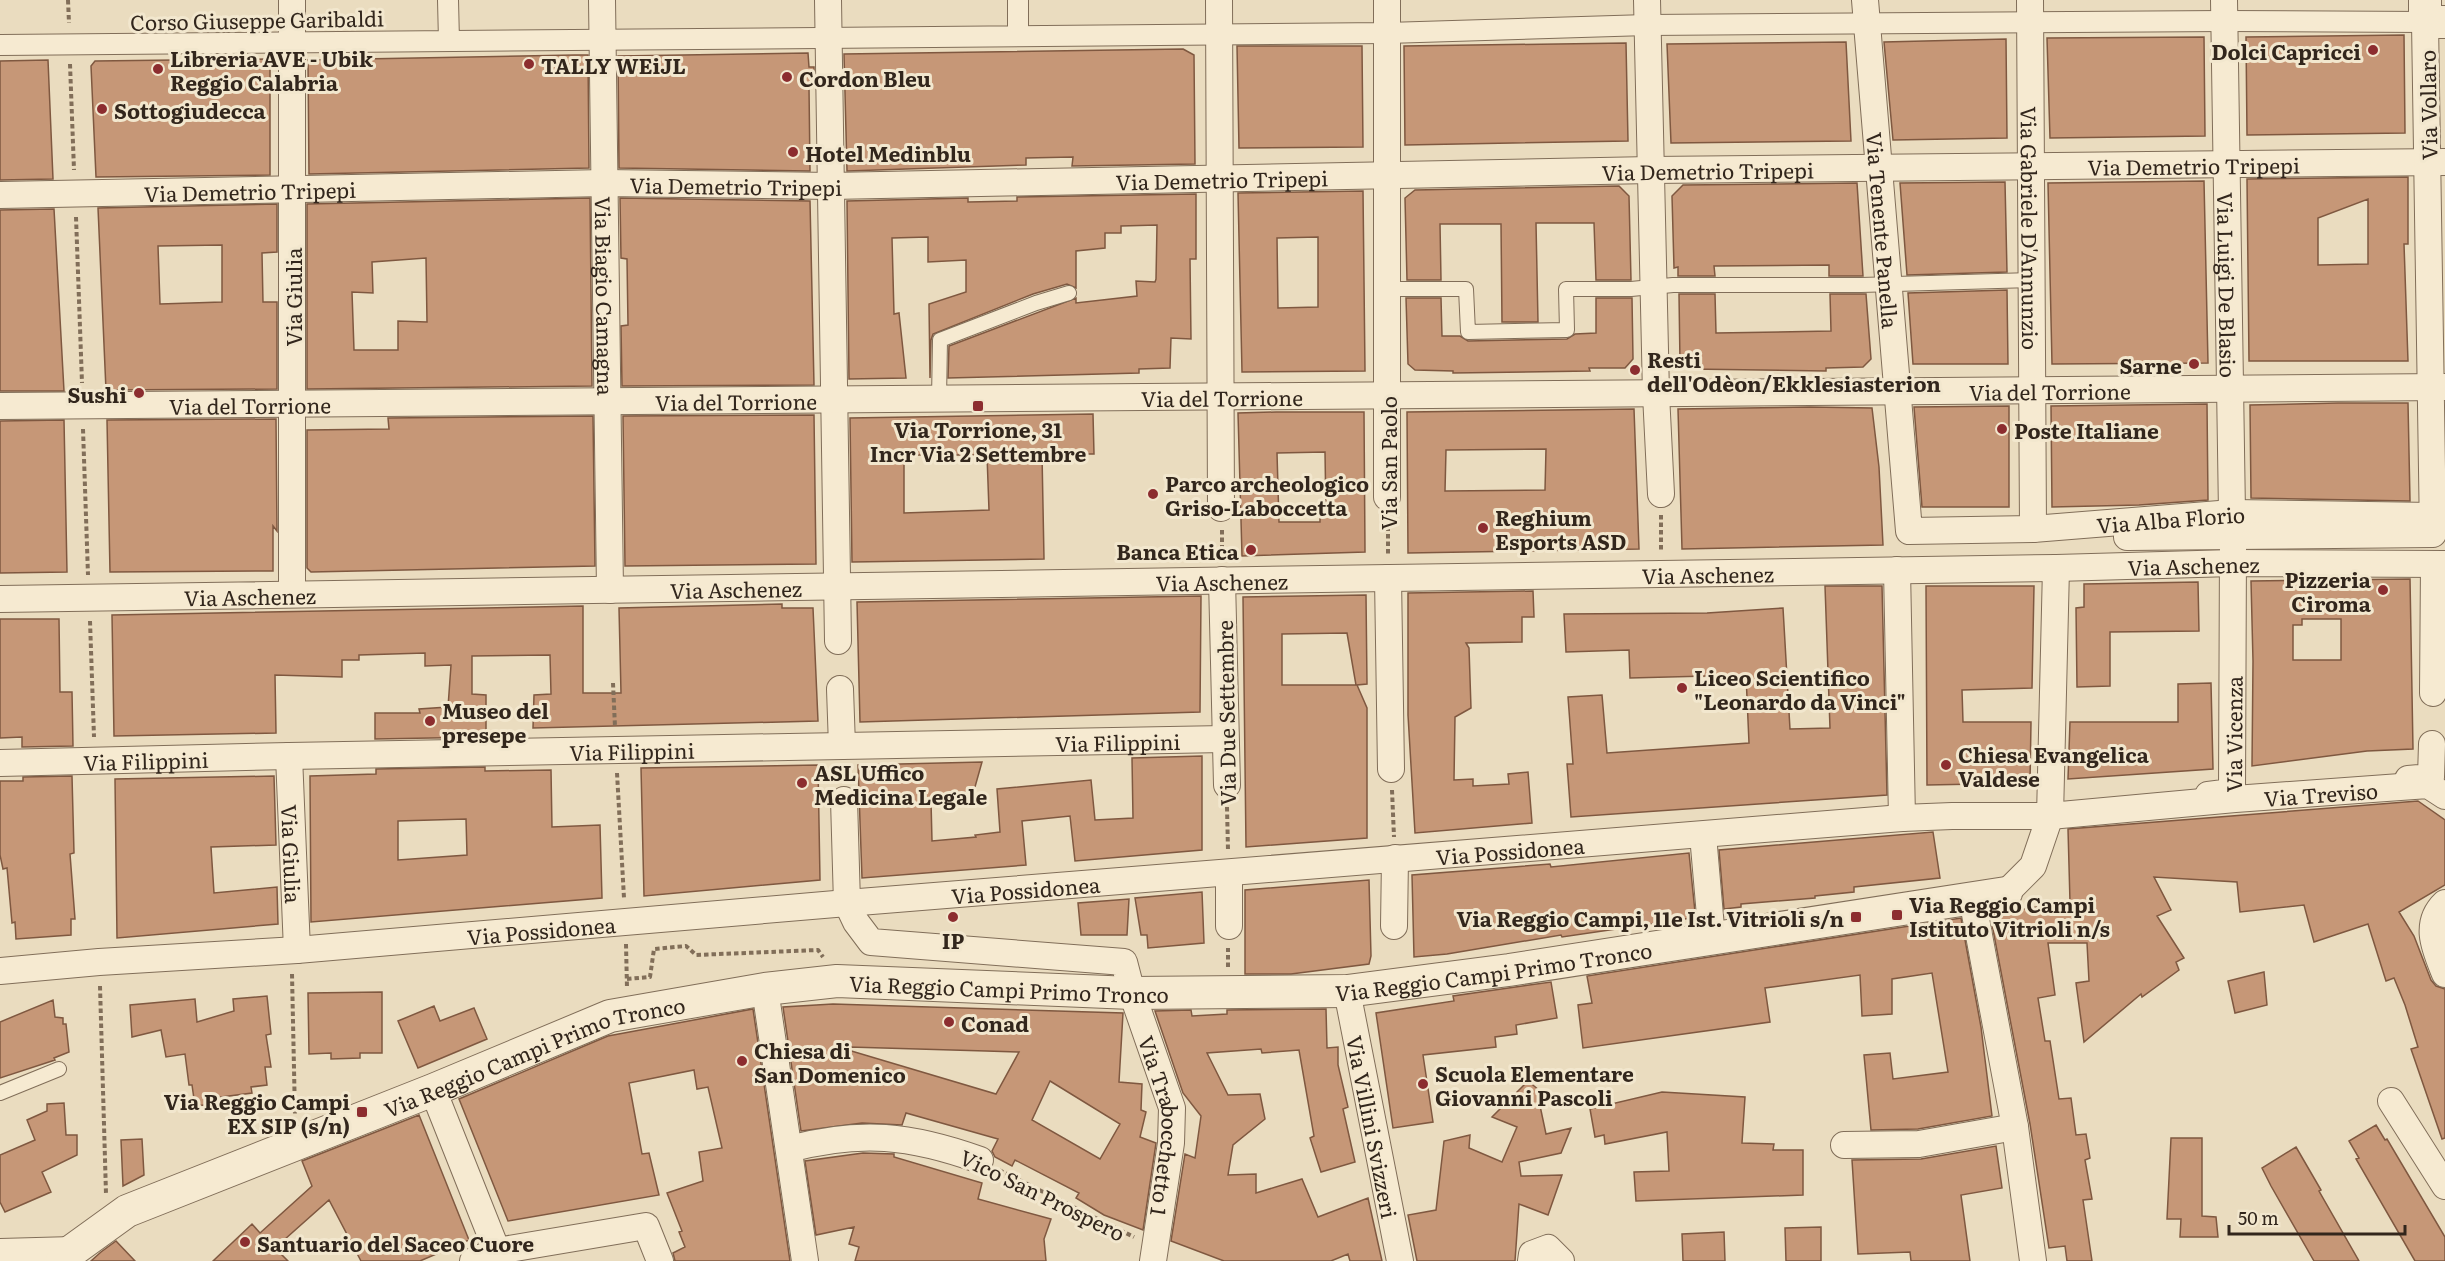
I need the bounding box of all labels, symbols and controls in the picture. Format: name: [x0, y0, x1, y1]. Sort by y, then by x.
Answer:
street label: Corso Giuseppe Garibaldi: [130, 1, 384, 37]
place label: Dolci Capricci: [2211, 35, 2361, 66]
place label: Libreria AVE - Ubik Reggio Calabria: [170, 42, 374, 97]
marker: Dolci Capricci: [2366, 43, 2380, 57]
place label: TALLY WEiJL: [541, 49, 686, 80]
street label: Via Vollaro: [2411, 50, 2443, 160]
marker: TALLY WEiJL: [522, 57, 536, 71]
marker: Libreria AVE - Ubik Reggio Calabria: [151, 62, 165, 76]
place label: Cordon Bleu: [799, 62, 931, 93]
marker: Cordon Bleu: [780, 70, 794, 84]
place label: Sottogiudecca: [114, 94, 267, 125]
marker: Sottogiudecca: [95, 102, 109, 116]
street label: Via Gabriele D'Annunzio: [2015, 106, 2047, 350]
street label: Via Tenente Panella: [1860, 131, 1908, 330]
place label: Hotel Medinblu: [805, 137, 971, 168]
marker: Hotel Medinblu: [786, 145, 800, 159]
street label: Via Demetrio Tripepi: [2087, 148, 2300, 181]
street label: Via Demetrio Tripepi: [1601, 153, 1814, 186]
street label: Via Demetrio Tripepi: [1115, 161, 1328, 196]
street label: Via Demetrio Tripepi: [629, 168, 842, 202]
street label: Via Demetrio Tripepi: [143, 172, 356, 208]
street label: Via Luigi De Blasio: [2211, 192, 2245, 378]
street label: Via Biagio Camagna: [589, 196, 623, 397]
street label: Via Giulia: [277, 247, 308, 347]
place label: Resti dell'Odèon/Ekklesiasterion: [1647, 343, 1941, 398]
place label: Sarne: [2120, 349, 2182, 380]
marker: Sarne: [2187, 357, 2201, 371]
marker: Resti dell'Odèon/Ekklesiasterion: [1628, 363, 1642, 377]
street label: Via del Torrione: [1969, 374, 2131, 406]
place label: Sushi: [67, 378, 127, 409]
street label: Via del Torrione: [1141, 380, 1303, 413]
street label: Via del Torrione: [655, 384, 817, 416]
marker: Sushi: [132, 386, 146, 400]
street label: Via del Torrione: [169, 388, 331, 420]
street label: Via San Paolo: [1372, 396, 1403, 530]
marker: Via Torrione, 31 Incr Via 2 Settembre: [971, 399, 985, 413]
place label: Via Torrione, 31 Incr Via 2 Settembre: [870, 413, 1086, 468]
place label: Poste Italiane: [2014, 414, 2159, 445]
marker: Poste Italiane: [1995, 422, 2009, 436]
place label: Parco archeologico Griso-Laboccetta: [1165, 467, 1369, 522]
marker: Parco archeologico Griso-Laboccetta: [1146, 487, 1160, 501]
street label: Via Alba Florio: [2095, 497, 2245, 539]
place label: Reghium Esports ASD: [1495, 501, 1626, 556]
marker: Reghium Esports ASD: [1476, 521, 1490, 535]
place label: Banca Etica: [1116, 535, 1240, 566]
marker: Banca Etica: [1244, 543, 1258, 557]
street label: Via Aschenez: [2127, 547, 2260, 581]
street label: Via Aschenez: [1641, 557, 1774, 590]
place label: Pizzeria Ciroma: [2284, 563, 2372, 618]
street label: Via Aschenez: [1155, 564, 1288, 597]
street label: Via Aschenez: [670, 571, 802, 604]
street label: Via Aschenez: [184, 579, 316, 612]
marker: Pizzeria Ciroma: [2376, 583, 2390, 597]
street label: Via Due Settembre: [1208, 620, 1242, 806]
place label: Liceo Scientifico "Leonardo da Vinci": [1694, 661, 1906, 716]
street label: Via Vicenza: [2216, 675, 2248, 792]
marker: Liceo Scientifico "Leonardo da Vinci": [1675, 681, 1689, 695]
place label: Museo del presepe: [442, 694, 549, 749]
marker: Museo del presepe: [423, 714, 437, 728]
street label: Via Filippini: [1055, 724, 1181, 758]
street label: Via Filippini: [569, 733, 695, 766]
place label: Chiesa Evangelica Valdese: [1958, 738, 2150, 793]
street label: Via Filippini: [83, 742, 209, 776]
place label: ASL Uffico Medicina Legale: [814, 756, 988, 811]
marker: Chiesa Evangelica Valdese: [1939, 758, 1953, 772]
street label: Via Treviso: [2263, 773, 2379, 812]
marker: ASL Uffico Medicina Legale: [795, 776, 809, 790]
street label: Via Giulia: [276, 804, 311, 905]
street label: Via Possidonea: [1434, 828, 1586, 871]
street label: Via Possidonea: [950, 867, 1102, 910]
place label: Via Reggio Campi Istituto Vitrioli n/s: [1909, 888, 2110, 943]
place label: Via Reggio Campi, 11e Ist. Vitrioli s/n: [1456, 902, 1844, 933]
street label: Via Possidonea: [466, 907, 618, 951]
marker: Via Reggio Campi Istituto Vitrioli n/s: [1890, 908, 1904, 922]
marker: IP: [946, 910, 960, 924]
marker: Via Reggio Campi, 11e Ist. Vitrioli s/n: [1849, 910, 1863, 924]
place label: IP: [942, 924, 965, 955]
street label: Via Reggio Campi Primo Tronco: [1335, 933, 1654, 1007]
street label: Via Reggio Campi Primo Tronco: [849, 966, 1169, 1009]
street label: Via Reggio Campi Primo Tronco: [379, 988, 687, 1124]
place label: Conad: [961, 1007, 1029, 1038]
marker: Conad: [942, 1015, 956, 1029]
street label: Via Trabocchetto 1: [1132, 1031, 1188, 1219]
street label: Via Villini Svizzeri: [1340, 1032, 1407, 1221]
place label: Chiesa di San Domenico: [754, 1034, 906, 1089]
marker: Chiesa di San Domenico: [735, 1054, 749, 1068]
place label: Scuola Elementare Giovanni Pascoli: [1435, 1057, 1634, 1112]
marker: Scuola Elementare Giovanni Pascoli: [1416, 1077, 1430, 1091]
place label: Via Reggio Campi EX SIP (s/n): [164, 1085, 350, 1140]
marker: Via Reggio Campi EX SIP (s/n): [355, 1105, 369, 1119]
street label: Vico San Prospero: [955, 1141, 1131, 1247]
scale bar: [2229, 1198, 2404, 1236]
text: 50 m: [2238, 1204, 2279, 1231]
place label: Santuario del Saceo Cuore: [257, 1227, 534, 1258]
marker: Santuario del Saceo Cuore: [238, 1235, 252, 1249]

